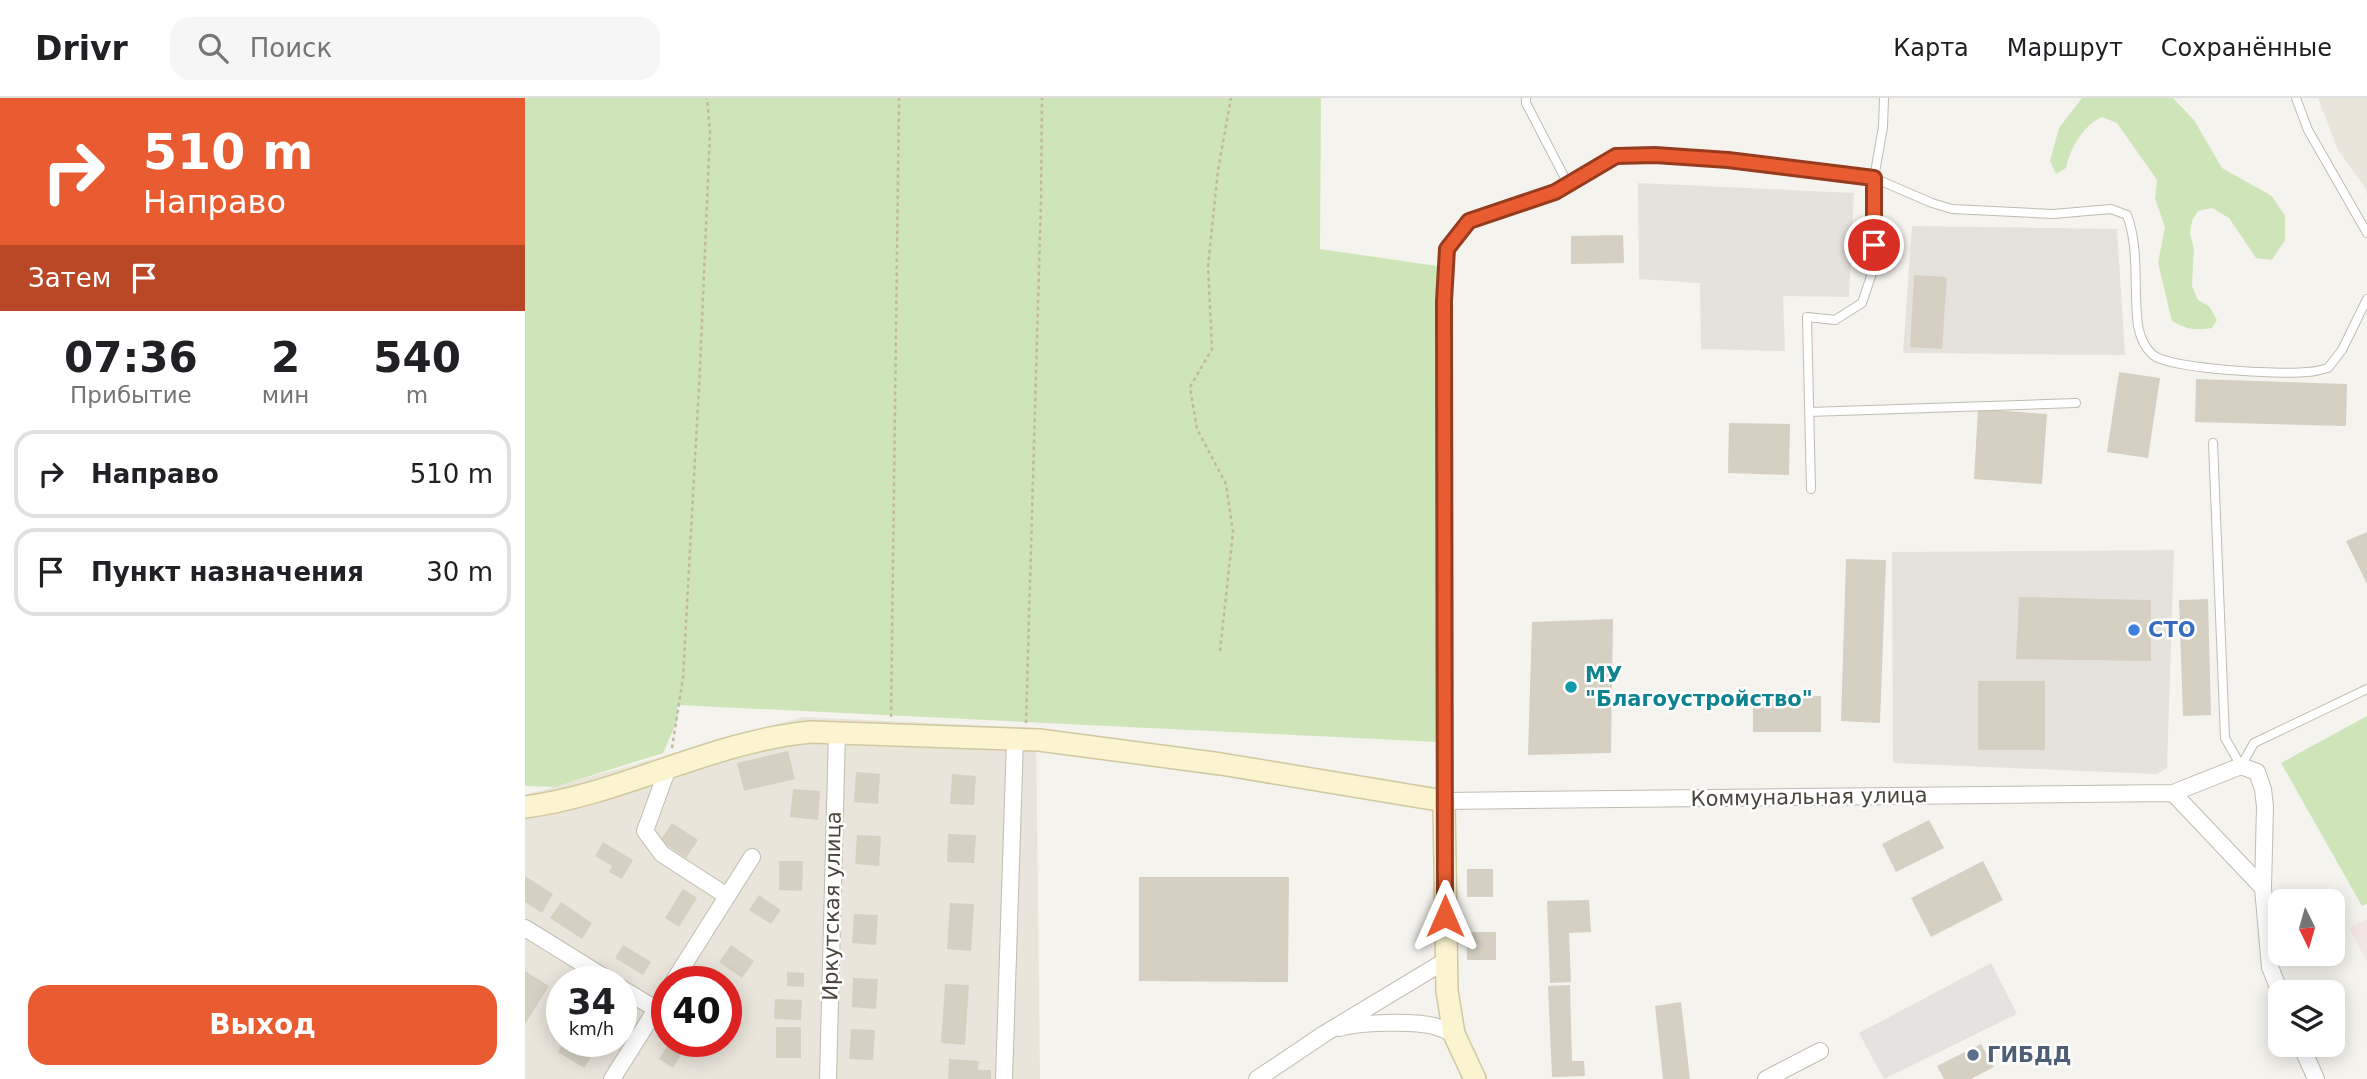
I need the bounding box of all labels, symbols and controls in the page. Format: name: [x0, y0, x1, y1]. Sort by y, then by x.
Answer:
search box: [170, 17, 660, 80]
text: Drivr: [35, 29, 128, 68]
icon: search: [194, 29, 232, 67]
text: Поиск: [250, 33, 332, 63]
text: Карта: [1893, 34, 1969, 62]
text: Маршрут: [2007, 34, 2123, 62]
text: Сохранённые: [2161, 34, 2332, 62]
text: 510 m: [143, 124, 313, 181]
icon: right: [28, 126, 119, 217]
text: Направо: [143, 183, 286, 221]
pin: [1844, 215, 1904, 275]
icon: arrive: [1855, 226, 1893, 264]
icon: arrive: [125, 259, 163, 297]
text: Затем: [28, 263, 111, 293]
text: 07:36: [64, 333, 198, 382]
text: 2: [271, 333, 300, 382]
text: 540: [373, 333, 461, 382]
text: Прибытие: [70, 382, 192, 408]
text: мин: [262, 382, 309, 408]
text: m: [406, 382, 428, 408]
icon: right: [32, 455, 70, 493]
text: Направо: [91, 459, 219, 489]
text: 510 m: [410, 459, 493, 489]
icon: arrive: [32, 553, 70, 591]
text: Пункт назначения: [91, 557, 364, 587]
text: 30 m: [426, 557, 493, 587]
place label: СТО: [2148, 618, 2196, 642]
marker: СТО: [2126, 622, 2142, 638]
place label: МУ "Благоустройство": [1585, 663, 1813, 711]
marker: МУ "Благоустройство": [1563, 679, 1579, 695]
street label: Коммунальная улица: [1690, 783, 1928, 811]
street label: Иркутская улица: [818, 811, 846, 1001]
position arrow: [1408, 879, 1482, 953]
north arrow: [2268, 889, 2345, 966]
map controls: [2268, 889, 2345, 1057]
speed limit sign: 40: [651, 966, 742, 1057]
button: layers: [2268, 980, 2345, 1057]
text: 34: [567, 982, 616, 1022]
button: Выход: [28, 985, 497, 1065]
text: km/h: [569, 1018, 614, 1039]
place label: ГИБДД: [1987, 1043, 2071, 1067]
marker: ГИБДД: [1965, 1047, 1981, 1063]

